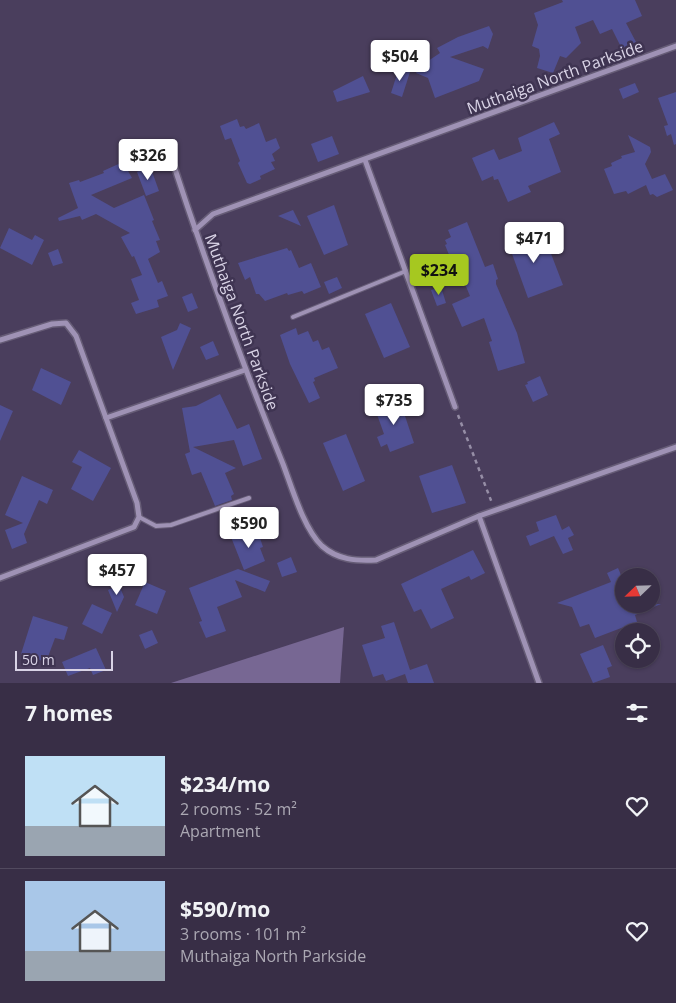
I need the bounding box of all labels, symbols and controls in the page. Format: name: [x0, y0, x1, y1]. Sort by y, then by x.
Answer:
street label: Muthaiga North Parkside: [464, 35, 646, 119]
pin: $504: [370, 39, 430, 82]
text: $504: [382, 45, 418, 67]
pin: $326: [118, 138, 178, 181]
text: $326: [130, 144, 166, 166]
pin: $471: [504, 222, 564, 264]
text: $471: [516, 227, 552, 249]
street label: Muthaiga North Parkside: [200, 231, 284, 413]
pin: $234: [409, 254, 469, 296]
text: $234: [421, 259, 457, 281]
pin: $735: [364, 384, 424, 426]
text: $735: [376, 389, 412, 411]
pin: $590: [219, 506, 279, 549]
text: $590: [231, 512, 267, 534]
pin: $457: [87, 554, 147, 596]
text: $457: [99, 559, 135, 581]
north arrow: [615, 568, 660, 612]
map controls: [615, 568, 660, 668]
button: locate: [615, 623, 660, 668]
scale bar: [15, 648, 112, 671]
text: 50 m: [22, 650, 55, 669]
text: 7 homes: [25, 699, 113, 727]
icon: filters: [623, 699, 651, 727]
text: $234/mo: [180, 770, 270, 798]
icon: home: [65, 776, 125, 836]
icon: heart: [623, 792, 651, 820]
text: 2 rooms · 52 m²: [180, 798, 297, 820]
text: Apartment: [180, 820, 260, 842]
text: $590/mo: [180, 895, 270, 923]
icon: home: [65, 901, 125, 961]
icon: heart: [623, 917, 651, 945]
text: 3 rooms · 101 m²: [180, 923, 306, 945]
text: Muthaiga North Parkside: [180, 945, 366, 967]

